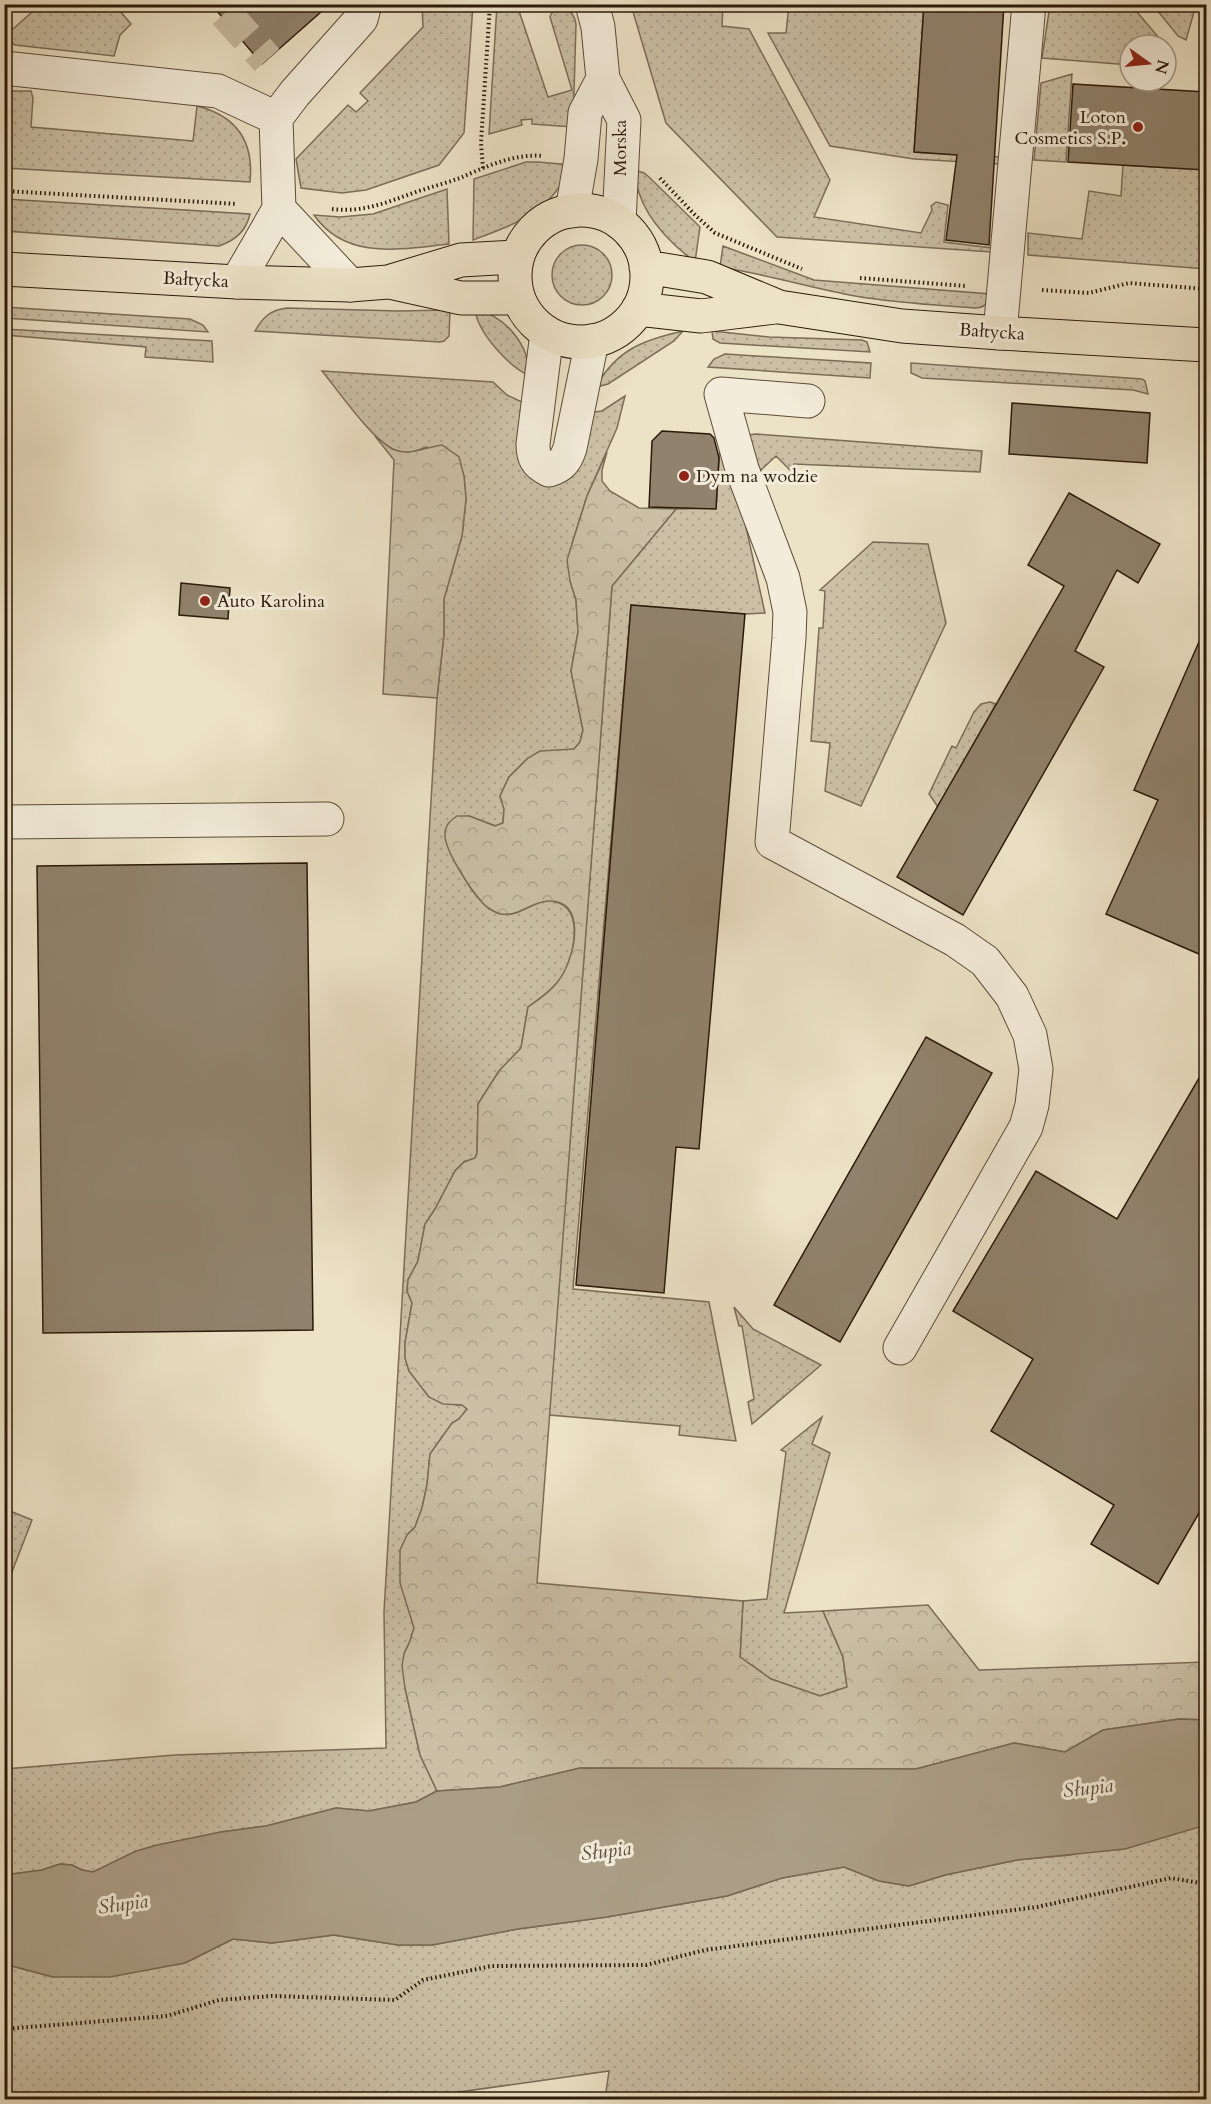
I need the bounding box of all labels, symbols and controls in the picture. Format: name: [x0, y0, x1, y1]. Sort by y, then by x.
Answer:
north arrow: [1118, 33, 1178, 93]
text: N: [1149, 57, 1174, 76]
place label: Loton Cosmetics S.P.: [1014, 105, 1127, 151]
street label: Morska: [608, 119, 633, 176]
marker: Loton Cosmetics S.P.: [1131, 120, 1145, 134]
street label: Bałtycka: [162, 266, 230, 294]
street label: Bałtycka: [958, 317, 1026, 347]
place label: Dym na wodzie: [696, 464, 818, 489]
marker: Dym na wodzie: [677, 469, 691, 483]
place label: Auto Karolina: [217, 589, 325, 614]
marker: Auto Karolina: [198, 594, 212, 608]
water label: Słupia: [1061, 1772, 1115, 1804]
water label: Słupia: [579, 1835, 633, 1867]
water label: Słupia: [96, 1887, 150, 1921]

